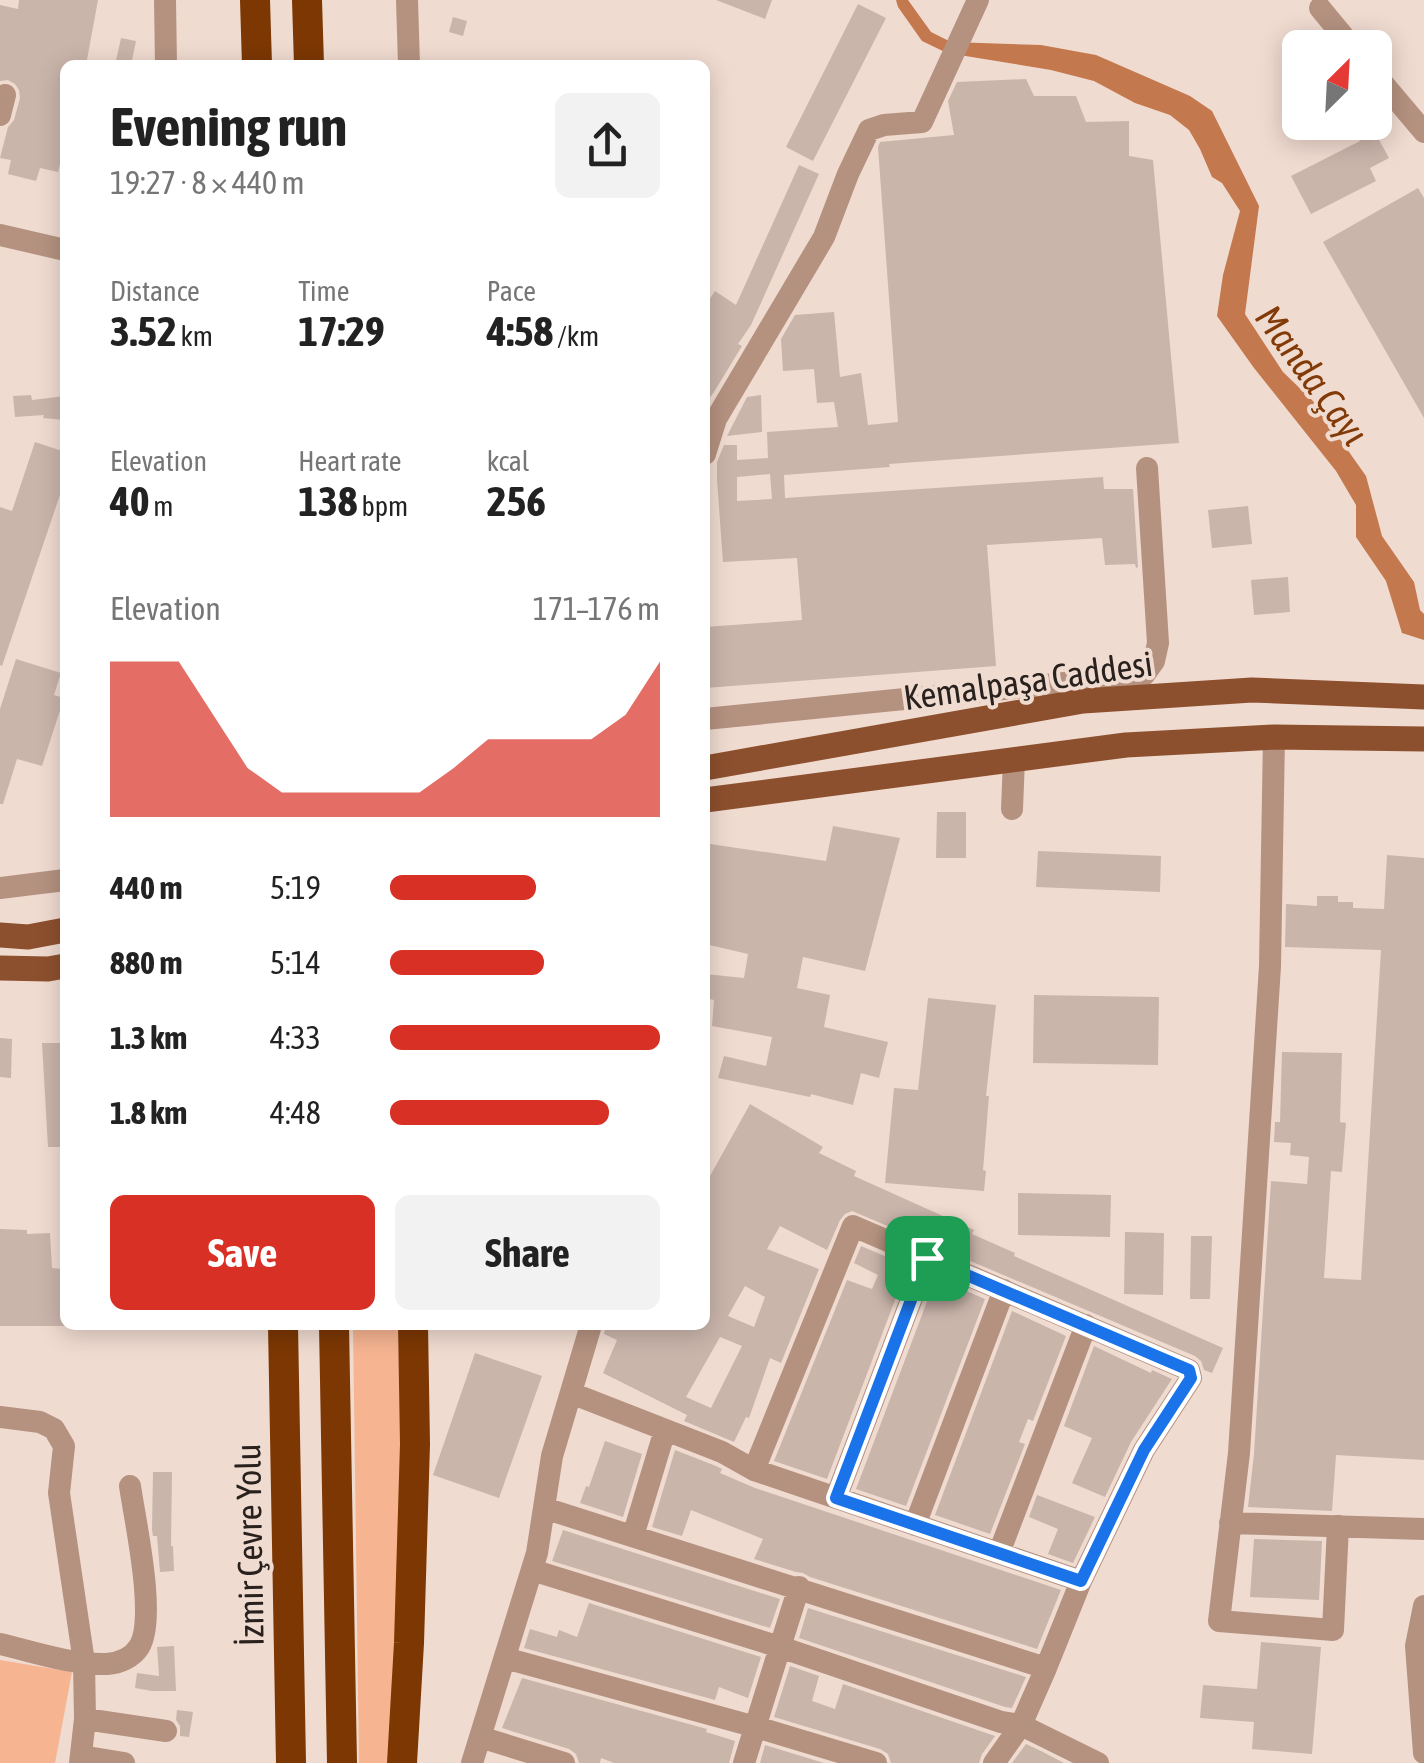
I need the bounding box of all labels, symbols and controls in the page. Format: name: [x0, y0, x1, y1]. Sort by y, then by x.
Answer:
north arrow: [1282, 30, 1392, 140]
map controls: [1282, 30, 1392, 140]
button: share: [555, 93, 660, 198]
text: Evening run: [110, 95, 347, 158]
text: 19:27 · 8 × 440 m: [110, 164, 304, 201]
text: Distance: [110, 275, 200, 307]
text: Time: [298, 275, 349, 307]
text: Pace: [487, 275, 536, 307]
water label: Manda Çayı: [1247, 297, 1377, 453]
text: 3.52: [110, 307, 177, 355]
text: 17:29: [298, 307, 385, 355]
text: 4:58: [487, 307, 553, 355]
text: km: [177, 320, 213, 352]
text: /km: [553, 320, 599, 352]
text: Elevation: [110, 445, 207, 477]
text: Heart rate: [298, 445, 401, 477]
text: kcal: [487, 445, 529, 477]
text: 40: [110, 477, 149, 525]
text: 138: [298, 477, 358, 525]
text: 256: [487, 477, 546, 525]
text: m: [149, 490, 173, 522]
text: bpm: [358, 490, 408, 522]
text: Elevation: [110, 590, 221, 627]
text: 171–176 m: [533, 590, 660, 627]
street label: Kemalpaşa Caddesi: [901, 643, 1155, 717]
text: 440 m: [110, 869, 183, 906]
text: 5:19: [270, 869, 321, 906]
text: 880 m: [110, 944, 183, 981]
text: 5:14: [270, 944, 321, 981]
text: 1.3 km: [110, 1019, 187, 1056]
text: 4:33: [270, 1019, 321, 1056]
text: 1.8 km: [110, 1094, 187, 1131]
text: 4:48: [270, 1094, 321, 1131]
button: Save: [110, 1195, 375, 1310]
button: Share: [395, 1195, 660, 1310]
pin: [885, 1216, 970, 1301]
icon: arrive: [900, 1231, 955, 1286]
street label: İzmir Çevre Yolu: [227, 1443, 271, 1647]

